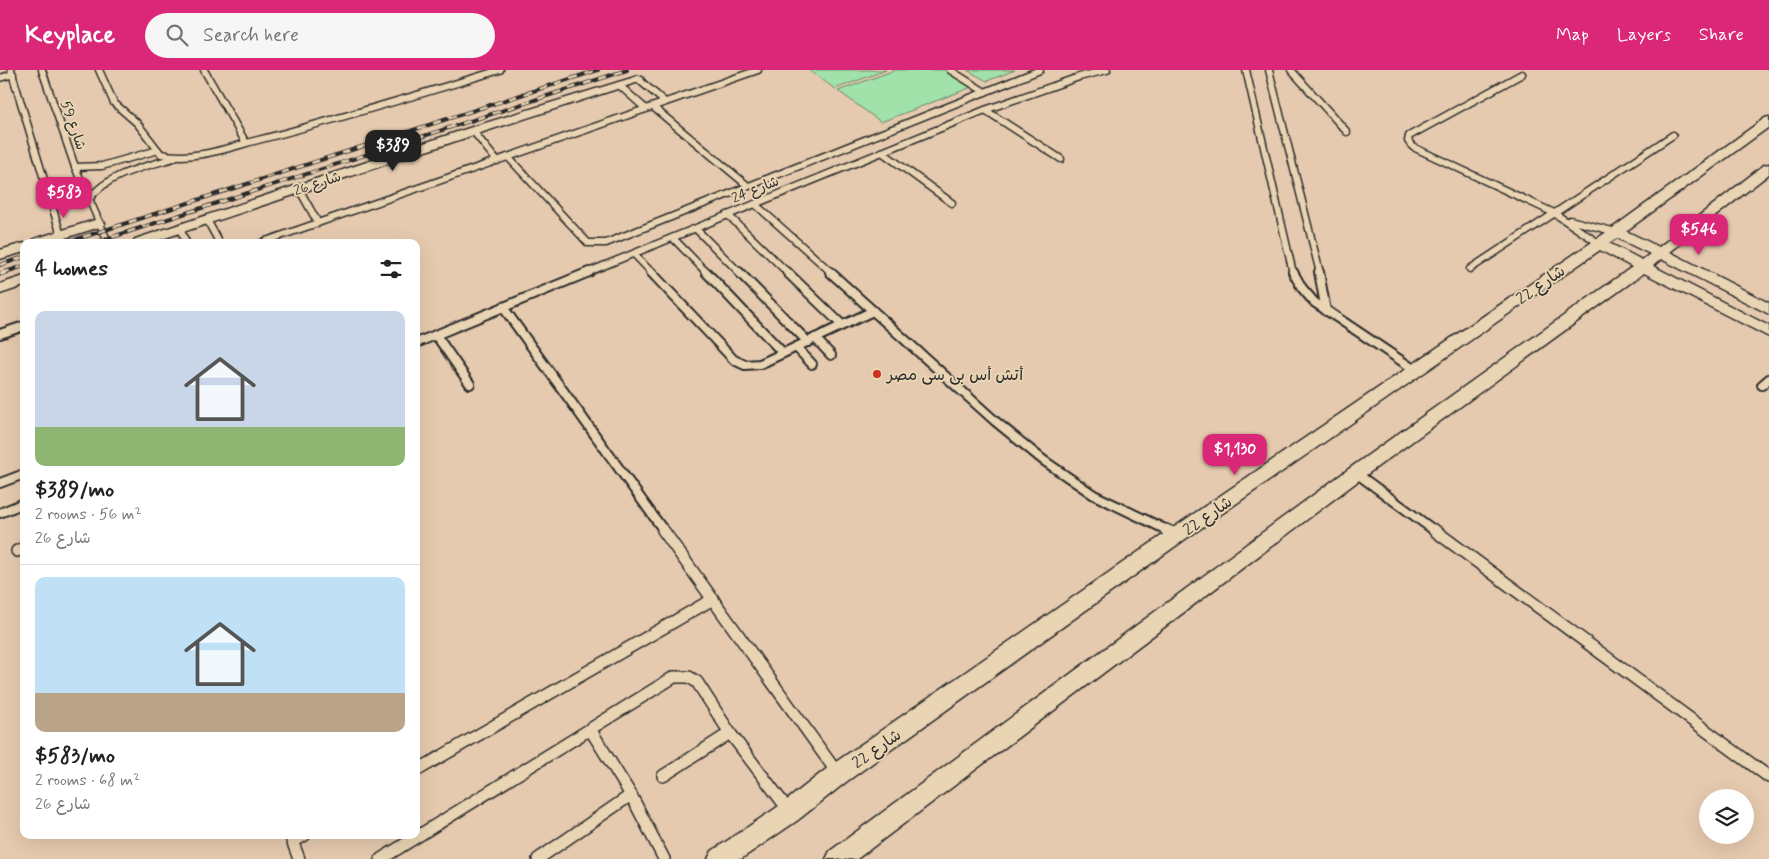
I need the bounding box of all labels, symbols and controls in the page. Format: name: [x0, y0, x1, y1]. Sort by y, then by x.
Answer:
search box: [145, 13, 495, 58]
text: Keyplace: [25, 20, 115, 51]
icon: search: [163, 21, 191, 49]
text: Search here: [203, 23, 299, 48]
text: Map: [1556, 23, 1589, 47]
text: Layers: [1617, 23, 1671, 47]
text: Share: [1699, 23, 1744, 47]
street label: شارع 59: [56, 98, 90, 152]
pin: $389: [363, 129, 423, 172]
text: $389: [376, 135, 410, 156]
street label: شارع 26: [291, 168, 343, 200]
street label: شارع 24: [729, 172, 782, 208]
pin: $583: [34, 176, 94, 219]
text: $583: [47, 182, 81, 203]
pin: $546: [1669, 214, 1729, 256]
text: $546: [1681, 219, 1717, 240]
text: 4 homes: [35, 255, 108, 283]
icon: filters: [377, 255, 405, 283]
street label: شارع 22: [1512, 261, 1570, 310]
icon: home: [175, 344, 265, 434]
place label: أتش أس بى سى مصر: [885, 365, 1023, 386]
marker: أتش أس بى سى مصر: [871, 368, 883, 380]
pin: $1,130: [1194, 434, 1276, 476]
text: $1,130: [1214, 439, 1256, 460]
text: $389/mo: [35, 476, 114, 504]
street label: شارع 22: [1179, 492, 1237, 541]
text: 2 rooms · 56 m²: [35, 504, 142, 525]
text: شارع 26: [35, 528, 91, 549]
icon: home: [175, 609, 265, 699]
street label: شارع 22: [848, 725, 906, 774]
text: $583/mo: [35, 742, 115, 770]
text: 2 rooms · 68 m²: [35, 770, 140, 791]
map controls: [1699, 789, 1754, 844]
button: layers: [1699, 789, 1754, 844]
text: شارع 26: [35, 794, 91, 815]

